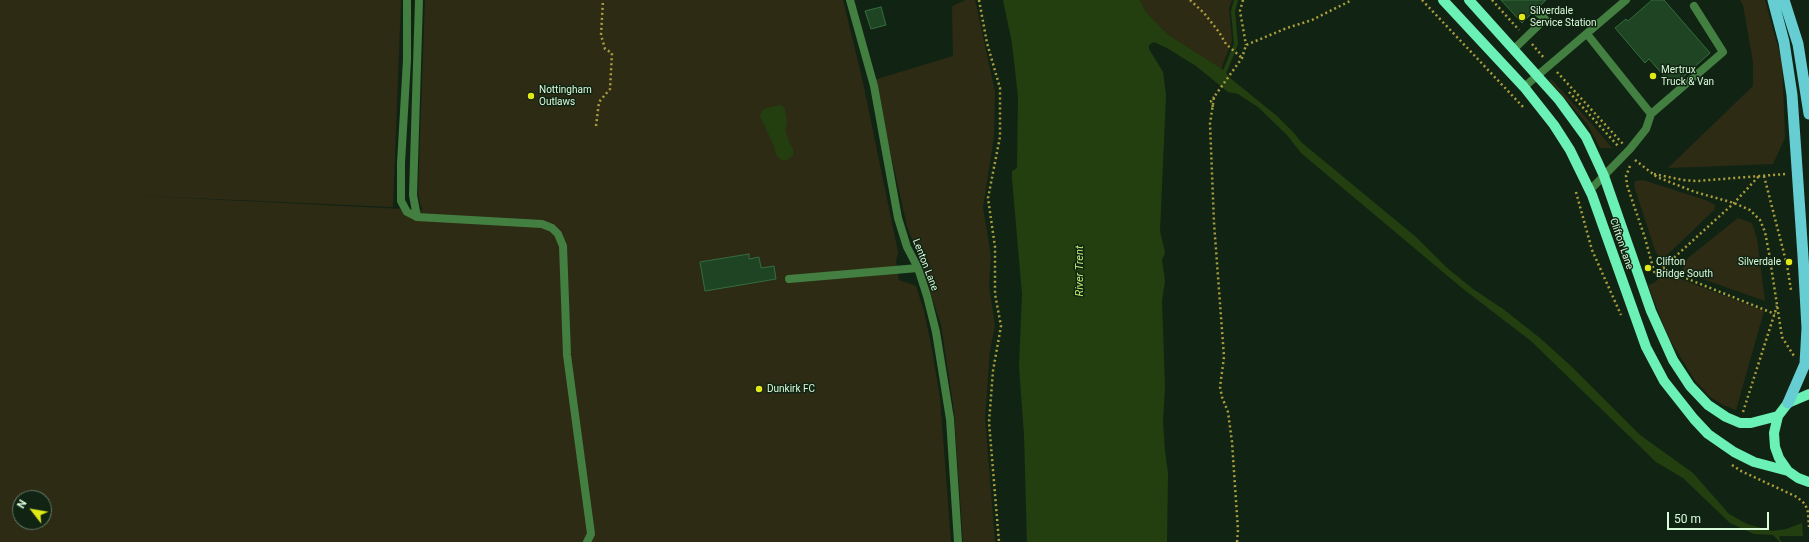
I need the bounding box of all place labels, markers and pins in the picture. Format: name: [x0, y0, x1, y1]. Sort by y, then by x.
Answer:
place label: Silverdale Service Station: [1530, 5, 1597, 28]
marker: Silverdale Service Station: [1517, 12, 1527, 22]
place label: Mertrux Truck & Van: [1661, 64, 1714, 88]
marker: Mertrux Truck & Van: [1648, 71, 1658, 81]
place label: Nottingham Outlaws: [539, 84, 592, 108]
marker: Nottingham Outlaws: [526, 91, 536, 101]
place label: Clifton Bridge South: [1656, 256, 1713, 280]
place label: Silverdale: [1738, 256, 1781, 268]
marker: Silverdale: [1784, 257, 1794, 267]
marker: Clifton Bridge South: [1643, 263, 1653, 273]
place label: Dunkirk FC: [767, 383, 815, 395]
marker: Dunkirk FC: [754, 384, 764, 394]

